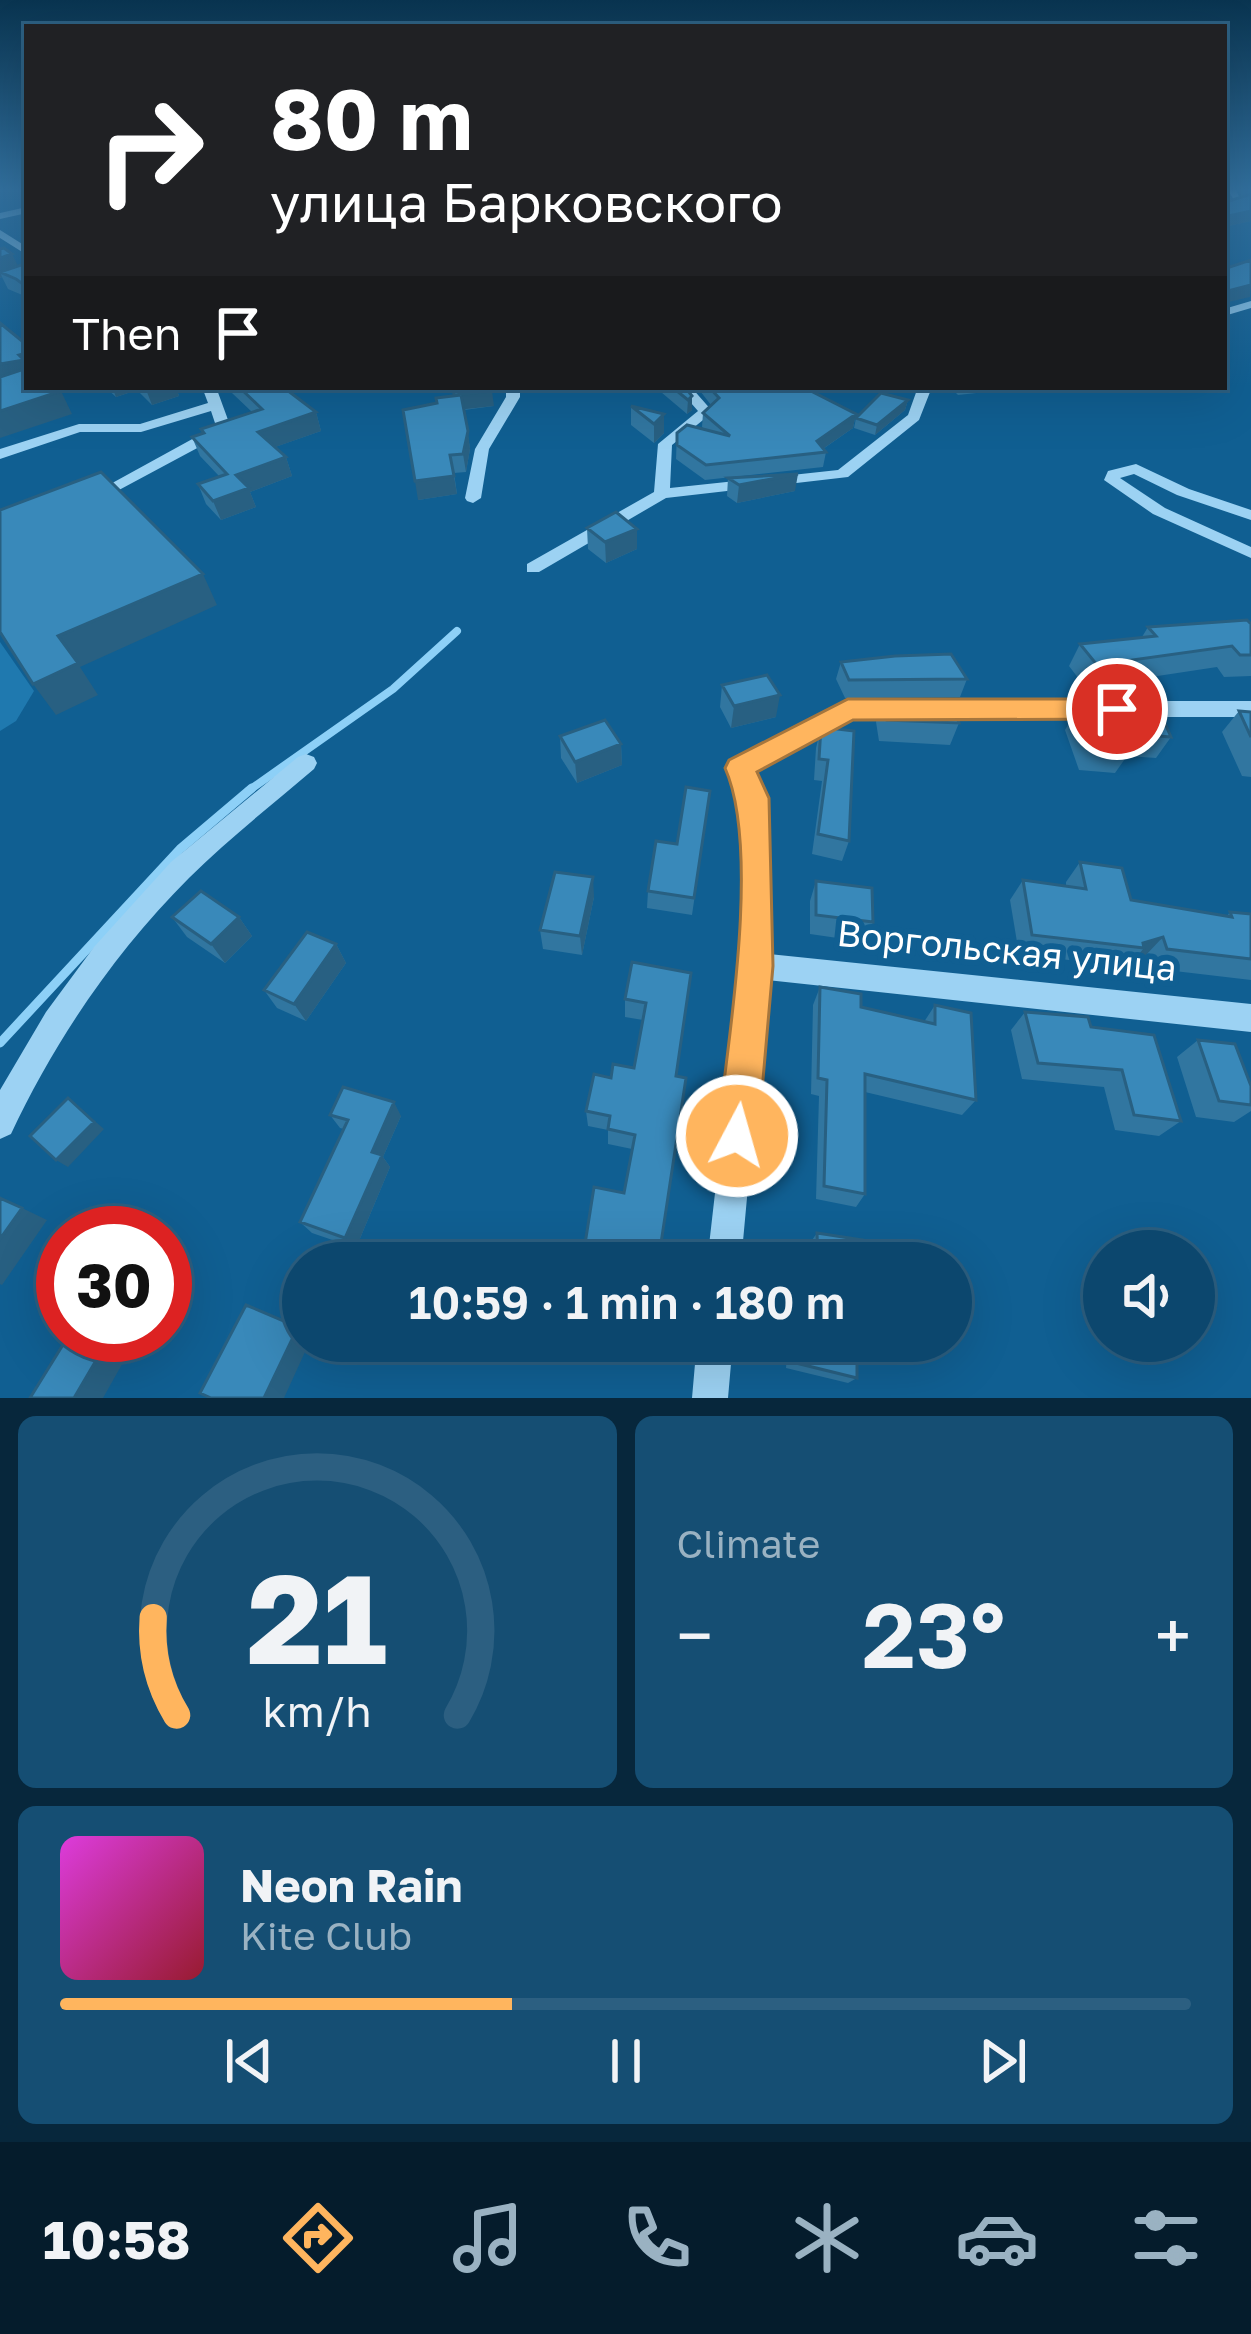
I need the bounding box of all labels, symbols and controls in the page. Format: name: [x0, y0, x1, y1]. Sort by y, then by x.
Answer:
text: 80 m: [270, 68, 473, 168]
icon: right: [72, 72, 228, 228]
text: улица Барковского: [270, 169, 783, 234]
icon: arrive: [205, 300, 271, 366]
text: Then: [72, 306, 181, 360]
pin: [1066, 658, 1168, 760]
icon: arrive: [1084, 676, 1150, 742]
street label: Воргольская улица: [835, 911, 1179, 989]
position arrow: [674, 1073, 800, 1199]
speed limit sign: 30: [36, 1206, 192, 1362]
map controls: [1083, 1230, 1215, 1362]
button: sound: [1083, 1230, 1215, 1362]
text: 10:59 · 1 min · 180 m: [409, 1275, 845, 1329]
text: Climate: [677, 1520, 820, 1567]
text: 21: [247, 1542, 387, 1691]
text: 23°: [862, 1580, 1005, 1688]
text: −: [677, 1595, 713, 1675]
text: +: [1155, 1595, 1191, 1675]
text: km/h: [263, 1685, 372, 1736]
text: Neon Rain: [240, 1858, 463, 1912]
text: Kite Club: [240, 1912, 412, 1959]
icon: previous: [216, 2028, 282, 2094]
icon: pause: [593, 2028, 659, 2094]
icon: next: [970, 2028, 1036, 2094]
icon: directions: [276, 2196, 360, 2280]
icon: music: [446, 2196, 530, 2280]
icon: phone: [615, 2196, 699, 2280]
icon: climate: [785, 2196, 869, 2280]
icon: car: [955, 2196, 1039, 2280]
icon: filters: [1124, 2196, 1208, 2280]
text: 10:58: [43, 2206, 191, 2271]

